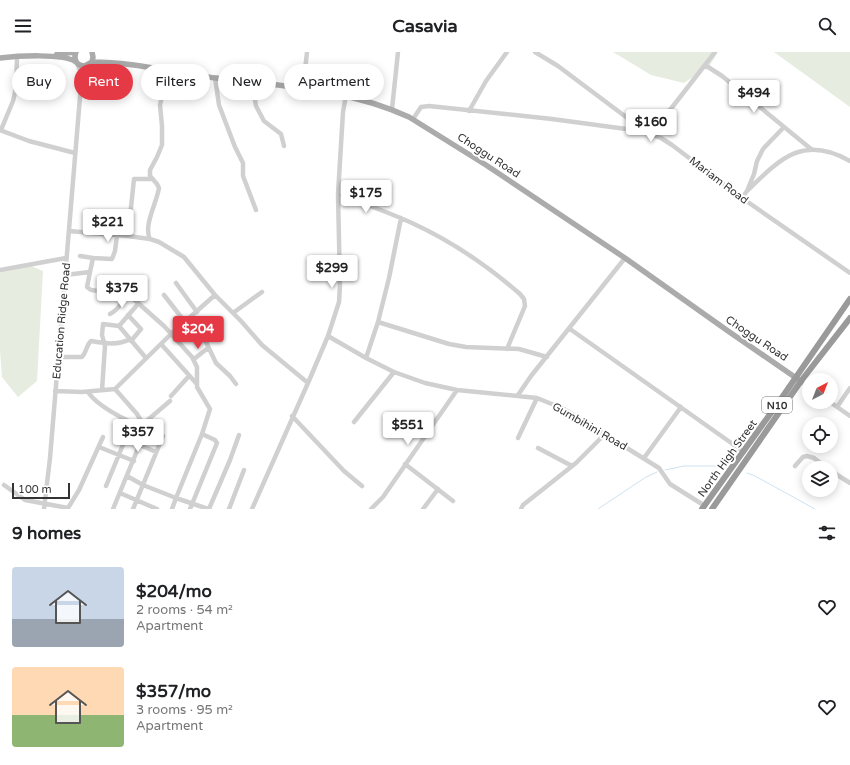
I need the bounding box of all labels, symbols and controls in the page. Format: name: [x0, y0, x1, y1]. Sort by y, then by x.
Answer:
icon: menu: [12, 15, 34, 37]
text: Casavia: [392, 15, 458, 37]
icon: search: [816, 15, 838, 37]
chip: Buy: [12, 64, 66, 100]
chip: Rent: [74, 64, 133, 100]
chip: Filters: [141, 64, 210, 100]
chip: New: [218, 64, 276, 100]
chip: Apartment: [284, 64, 384, 100]
pin: $494: [730, 80, 778, 114]
text: $494: [738, 85, 770, 101]
pin: $160: [627, 109, 675, 143]
text: $160: [635, 114, 667, 130]
street label: Choggu Road: [455, 130, 523, 181]
street label: Mariam Road: [687, 154, 751, 207]
pin: $175: [342, 180, 390, 214]
text: $175: [350, 185, 382, 201]
pin: $221: [84, 209, 132, 243]
text: $221: [92, 214, 124, 230]
pin: $299: [308, 255, 356, 289]
text: $299: [316, 260, 348, 276]
street label: Education Ridge Road: [50, 262, 73, 380]
pin: $375: [98, 275, 146, 309]
text: $375: [106, 280, 138, 296]
street label: Choggu Road: [723, 313, 790, 364]
pin: $204: [174, 316, 222, 350]
text: $204: [182, 321, 214, 337]
north arrow: [802, 373, 838, 409]
map controls: [802, 373, 838, 497]
road number: N10: [762, 397, 792, 413]
street label: Gumbihini Road: [550, 400, 630, 453]
pin: $551: [384, 412, 432, 446]
text: $551: [392, 417, 424, 433]
street label: North High Street: [695, 417, 760, 499]
button: locate: [802, 417, 838, 453]
pin: $357: [114, 419, 162, 453]
text: $357: [122, 424, 154, 440]
button: layers: [802, 461, 838, 497]
scale bar: [12, 481, 70, 500]
text: 100 m: [18, 483, 52, 496]
icon: filters: [816, 522, 838, 544]
text: 9 homes: [12, 523, 81, 544]
text: $204/mo: [136, 581, 212, 602]
icon: home: [44, 583, 92, 631]
icon: heart: [816, 596, 838, 618]
text: 2 rooms · 54 m²: [136, 602, 233, 618]
text: Apartment: [136, 618, 203, 634]
text: $357/mo: [136, 681, 211, 702]
icon: home: [44, 683, 92, 731]
icon: heart: [816, 696, 838, 718]
text: 3 rooms · 95 m²: [136, 702, 233, 718]
text: Apartment: [136, 718, 203, 734]

